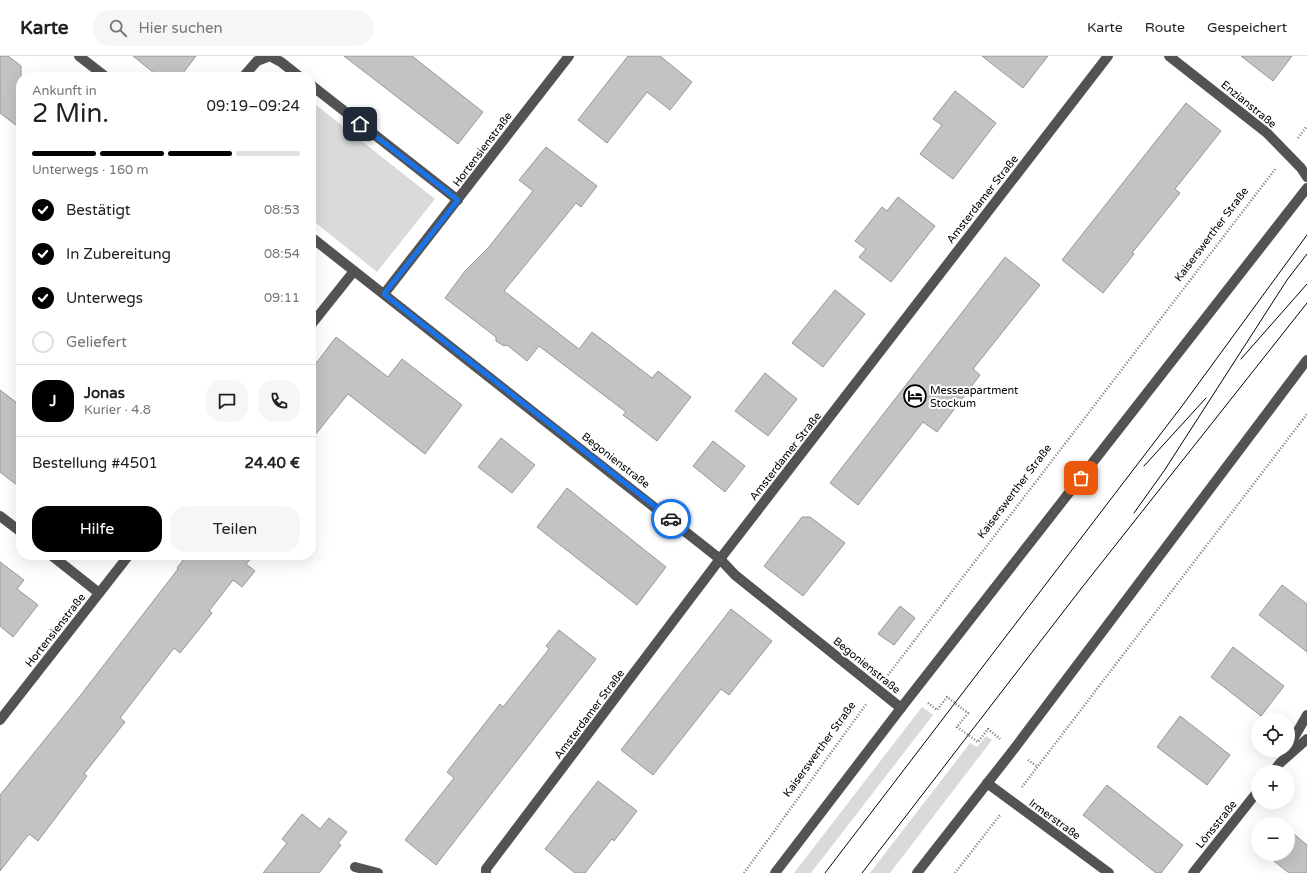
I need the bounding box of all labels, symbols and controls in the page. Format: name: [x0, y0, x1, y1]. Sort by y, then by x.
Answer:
search box: [93, 10, 373, 46]
text: Karte: [20, 17, 69, 39]
icon: search: [107, 17, 129, 39]
text: Hier suchen: [139, 19, 223, 37]
text: Karte: [1087, 19, 1123, 36]
text: Route: [1145, 19, 1185, 36]
text: Gespeichert: [1207, 19, 1287, 36]
street label: Enzianstraße: [1218, 78, 1279, 131]
text: Ankunft in: [32, 83, 97, 99]
text: 09:19–09:24: [207, 97, 300, 115]
text: 2 Min.: [32, 98, 109, 129]
pin: [343, 107, 377, 141]
street label: Hortensienstraße: [450, 110, 515, 189]
icon: home: [349, 113, 371, 135]
street label: Amsterdamer Straße: [944, 153, 1021, 246]
text: Unterwegs · 160 m: [32, 162, 149, 178]
street label: Kaiserswerther Straße: [1172, 185, 1251, 284]
icon: check: [32, 199, 54, 221]
text: Bestätigt: [66, 201, 131, 219]
text: 08:53: [264, 202, 300, 218]
icon: check: [32, 243, 54, 265]
text: In Zubereitung: [66, 245, 171, 263]
text: 08:54: [264, 246, 300, 262]
icon: check: [32, 287, 54, 309]
text: Unterwegs: [66, 289, 143, 307]
text: 09:11: [264, 290, 300, 306]
text: Geliefert: [66, 333, 127, 351]
button: chat: [206, 380, 248, 422]
button: phone: [258, 380, 300, 422]
hotel icon: Messeapartment Stockum: [902, 383, 928, 409]
text: Jonas: [84, 384, 125, 402]
place label: Messeapartment Stockum: [930, 384, 1018, 410]
text: J: [50, 392, 57, 410]
text: Kurier · 4.8: [84, 402, 151, 418]
street label: Amsterdamer Straße: [747, 410, 824, 503]
street label: Begonienstraße: [579, 430, 652, 491]
street label: Kaiserswerther Straße: [975, 442, 1054, 541]
text: Bestellung #4501: [32, 454, 158, 472]
text: 24.40 €: [245, 454, 300, 472]
pin: [1064, 461, 1098, 495]
icon: bag: [1070, 467, 1092, 489]
courier: [651, 499, 691, 539]
button: Hilfe: [32, 506, 162, 552]
button: Teilen: [170, 506, 300, 552]
icon: car: [660, 508, 682, 530]
street label: Hortensienstraße: [23, 591, 88, 670]
street label: Begonienstraße: [831, 634, 903, 696]
street label: Amsterdamer Straße: [552, 667, 627, 762]
street label: Kaiserswerther Straße: [780, 699, 858, 799]
map controls: [1251, 713, 1295, 861]
button: locate: [1251, 713, 1295, 757]
button: +: [1251, 765, 1295, 809]
street label: Irmerstraße: [1026, 796, 1083, 842]
street label: Lönsstraße: [1193, 798, 1240, 851]
button: −: [1251, 817, 1295, 861]

